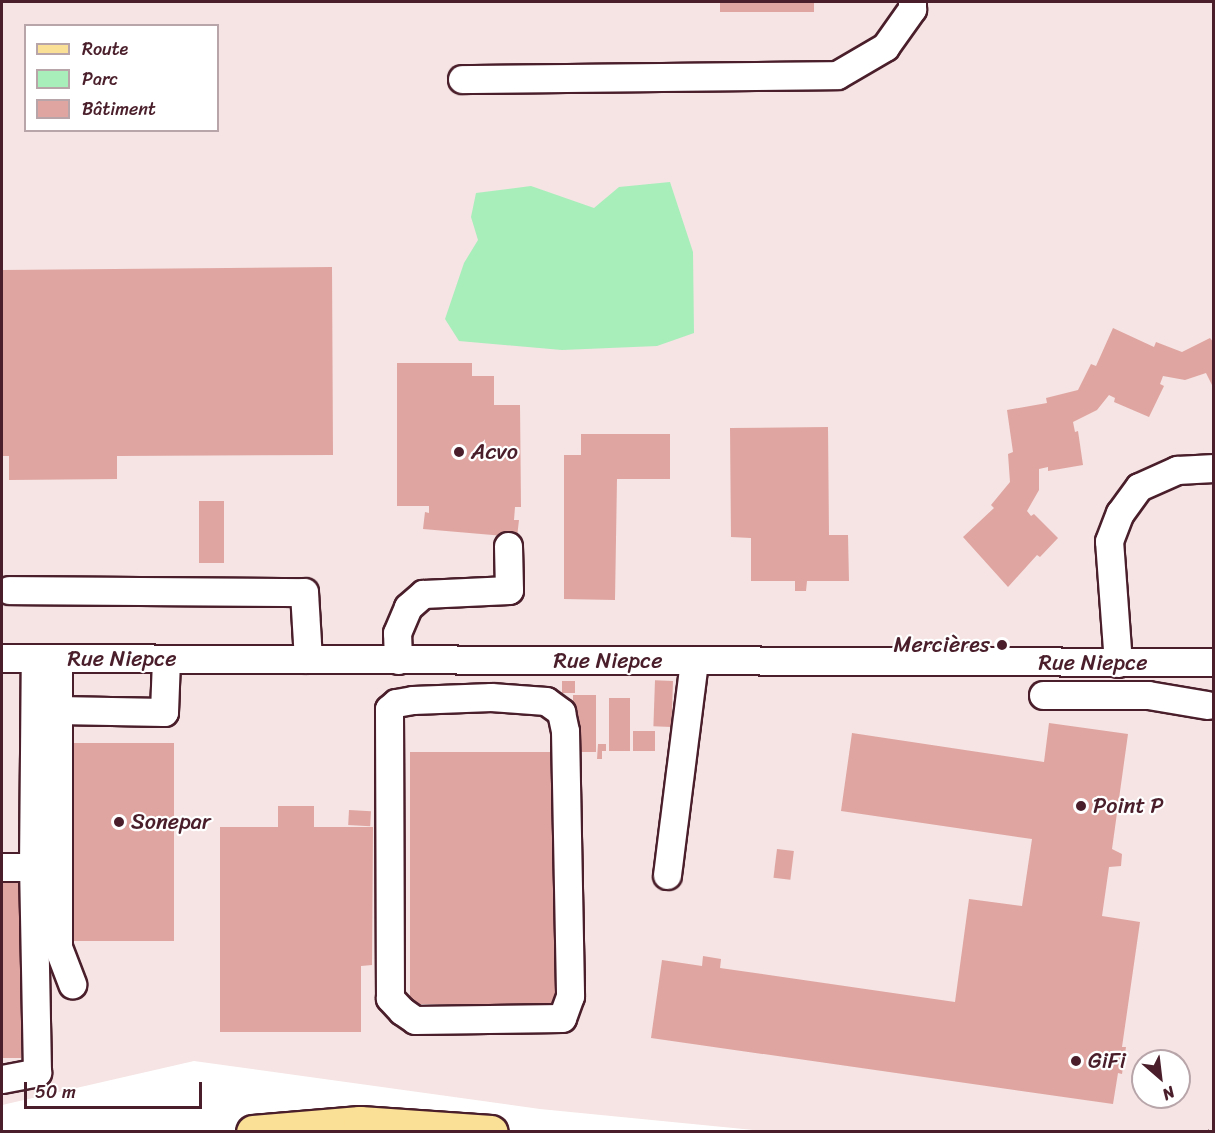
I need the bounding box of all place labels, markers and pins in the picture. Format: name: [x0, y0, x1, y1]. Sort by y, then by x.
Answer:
place label: Acvo: [471, 439, 518, 465]
marker: Acvo: [452, 445, 466, 459]
place label: Mercières: [894, 632, 990, 658]
marker: Mercières: [995, 638, 1009, 652]
place label: Point P: [1093, 793, 1164, 819]
marker: Point P: [1074, 799, 1088, 813]
place label: Sonepar: [131, 809, 211, 835]
marker: Sonepar: [112, 815, 126, 829]
place label: GiFi: [1088, 1048, 1126, 1074]
marker: GiFi: [1069, 1054, 1083, 1068]

